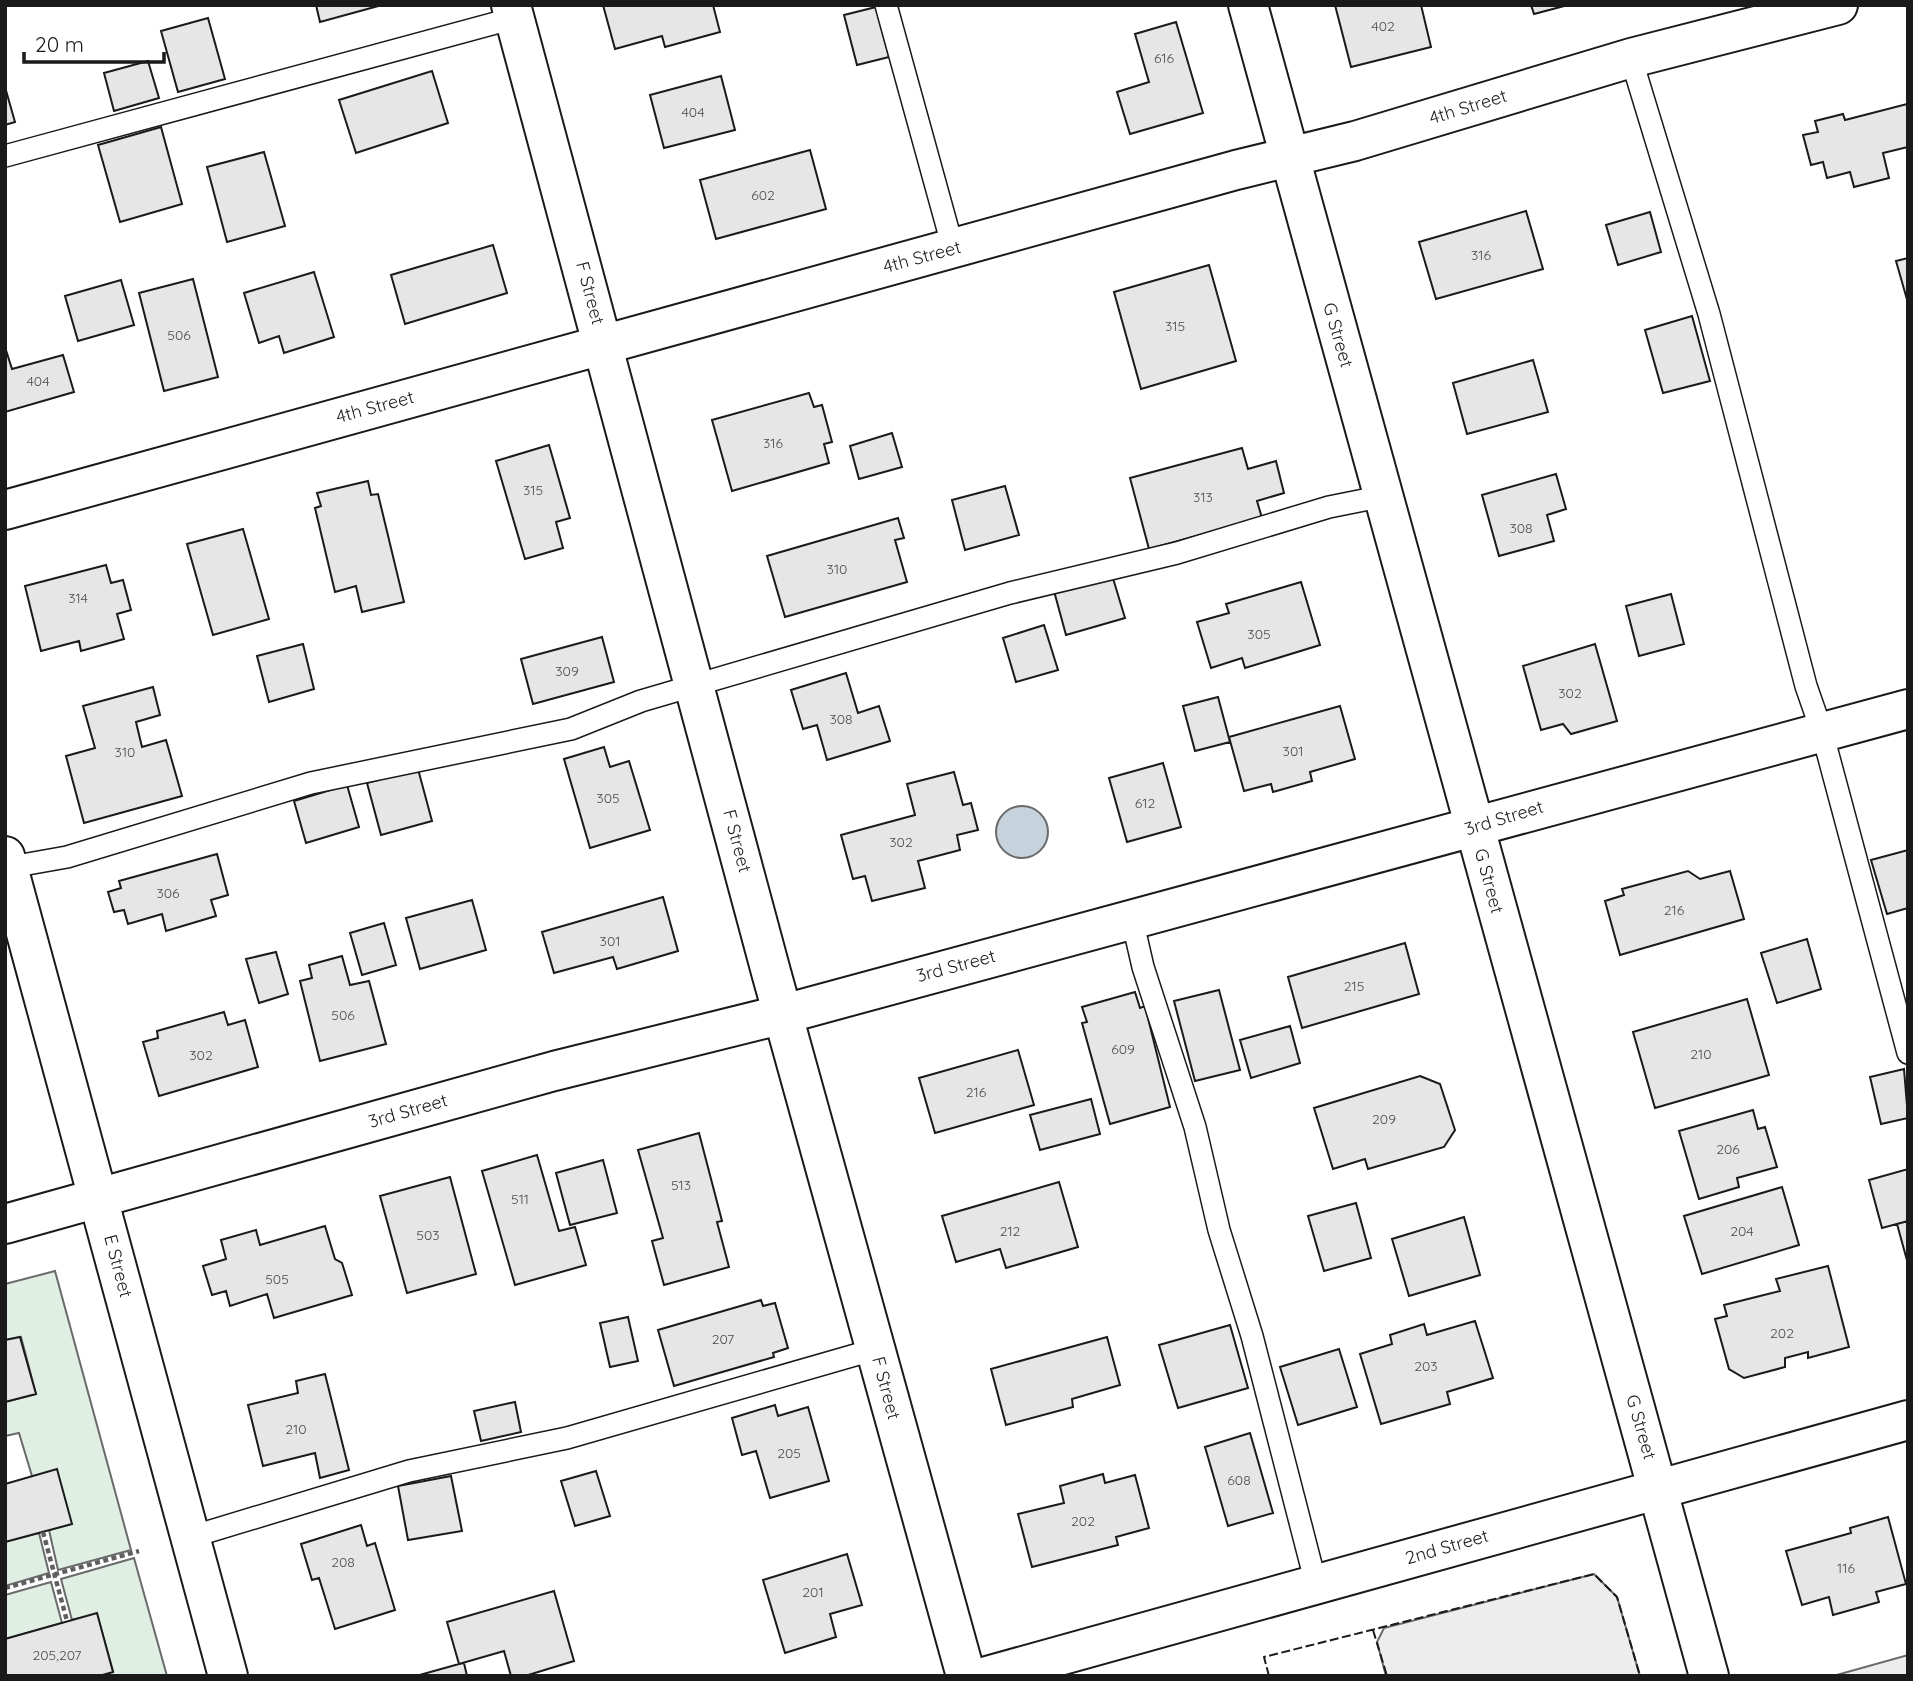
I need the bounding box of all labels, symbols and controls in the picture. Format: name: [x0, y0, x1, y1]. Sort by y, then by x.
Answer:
house number: 402: [1371, 17, 1395, 35]
scale bar: [24, 21, 164, 65]
text: 20 m: [35, 31, 84, 57]
house number: 616: [1154, 49, 1175, 67]
street label: 4th Street: [1426, 84, 1509, 129]
house number: 404: [681, 103, 705, 121]
house number: 602: [751, 186, 775, 204]
street label: 4th Street: [880, 235, 963, 278]
house number: 316: [1471, 246, 1491, 264]
street label: F Street: [571, 259, 610, 327]
street label: G Street: [1318, 300, 1359, 370]
house number: 315: [1165, 317, 1185, 335]
house number: 506: [167, 326, 191, 344]
house number: 404: [26, 372, 50, 390]
street label: 4th Street: [333, 385, 416, 428]
house number: 316: [763, 434, 783, 452]
house number: 315: [523, 481, 543, 499]
house number: 313: [1193, 488, 1213, 506]
house number: 308: [1509, 519, 1533, 537]
house number: 310: [827, 560, 847, 578]
house number: 314: [68, 589, 88, 607]
house number: 305: [1247, 625, 1271, 643]
house number: 309: [555, 662, 579, 680]
house number: 302: [1558, 684, 1582, 702]
house number: 308: [829, 710, 853, 728]
house number: 301: [1283, 742, 1303, 760]
house number: 310: [115, 743, 135, 761]
house number: 305: [596, 789, 620, 807]
house number: 612: [1135, 794, 1155, 812]
street label: 3rd Street: [1462, 795, 1546, 840]
street label: F Street: [718, 807, 757, 875]
house number: 302: [889, 833, 913, 851]
street label: G Street: [1470, 846, 1509, 916]
house number: 306: [156, 884, 180, 902]
house number: 216: [1664, 901, 1685, 919]
house number: 301: [600, 932, 620, 950]
street label: 3rd Street: [914, 944, 998, 987]
house number: 215: [1344, 977, 1364, 995]
house number: 506: [331, 1006, 355, 1024]
house number: 609: [1111, 1040, 1135, 1058]
house number: 210: [1690, 1045, 1712, 1063]
house number: 302: [189, 1046, 213, 1064]
house number: 216: [966, 1083, 987, 1101]
street label: 3rd Street: [366, 1088, 450, 1133]
house number: 209: [1372, 1110, 1396, 1128]
house number: 206: [1716, 1140, 1740, 1158]
house number: 513: [671, 1176, 691, 1194]
house number: 511: [511, 1190, 529, 1208]
house number: 212: [1000, 1222, 1021, 1240]
house number: 204: [1730, 1222, 1754, 1240]
house number: 503: [416, 1226, 440, 1244]
street label: E Street: [99, 1232, 138, 1300]
house number: 505: [265, 1270, 289, 1288]
house number: 202: [1770, 1324, 1794, 1342]
house number: 207: [712, 1330, 734, 1348]
street label: F Street: [867, 1354, 906, 1422]
house number: 203: [1414, 1357, 1438, 1375]
street label: G Street: [1621, 1392, 1662, 1462]
house number: 210: [285, 1420, 307, 1438]
house number: 205: [777, 1444, 801, 1462]
house number: 608: [1227, 1471, 1251, 1489]
house number: 202: [1071, 1512, 1095, 1530]
street label: 2nd Street: [1403, 1524, 1491, 1569]
house number: 208: [331, 1553, 355, 1571]
house number: 116: [1837, 1559, 1855, 1577]
house number: 201: [802, 1583, 824, 1601]
house number: 205,207: [33, 1646, 81, 1664]

